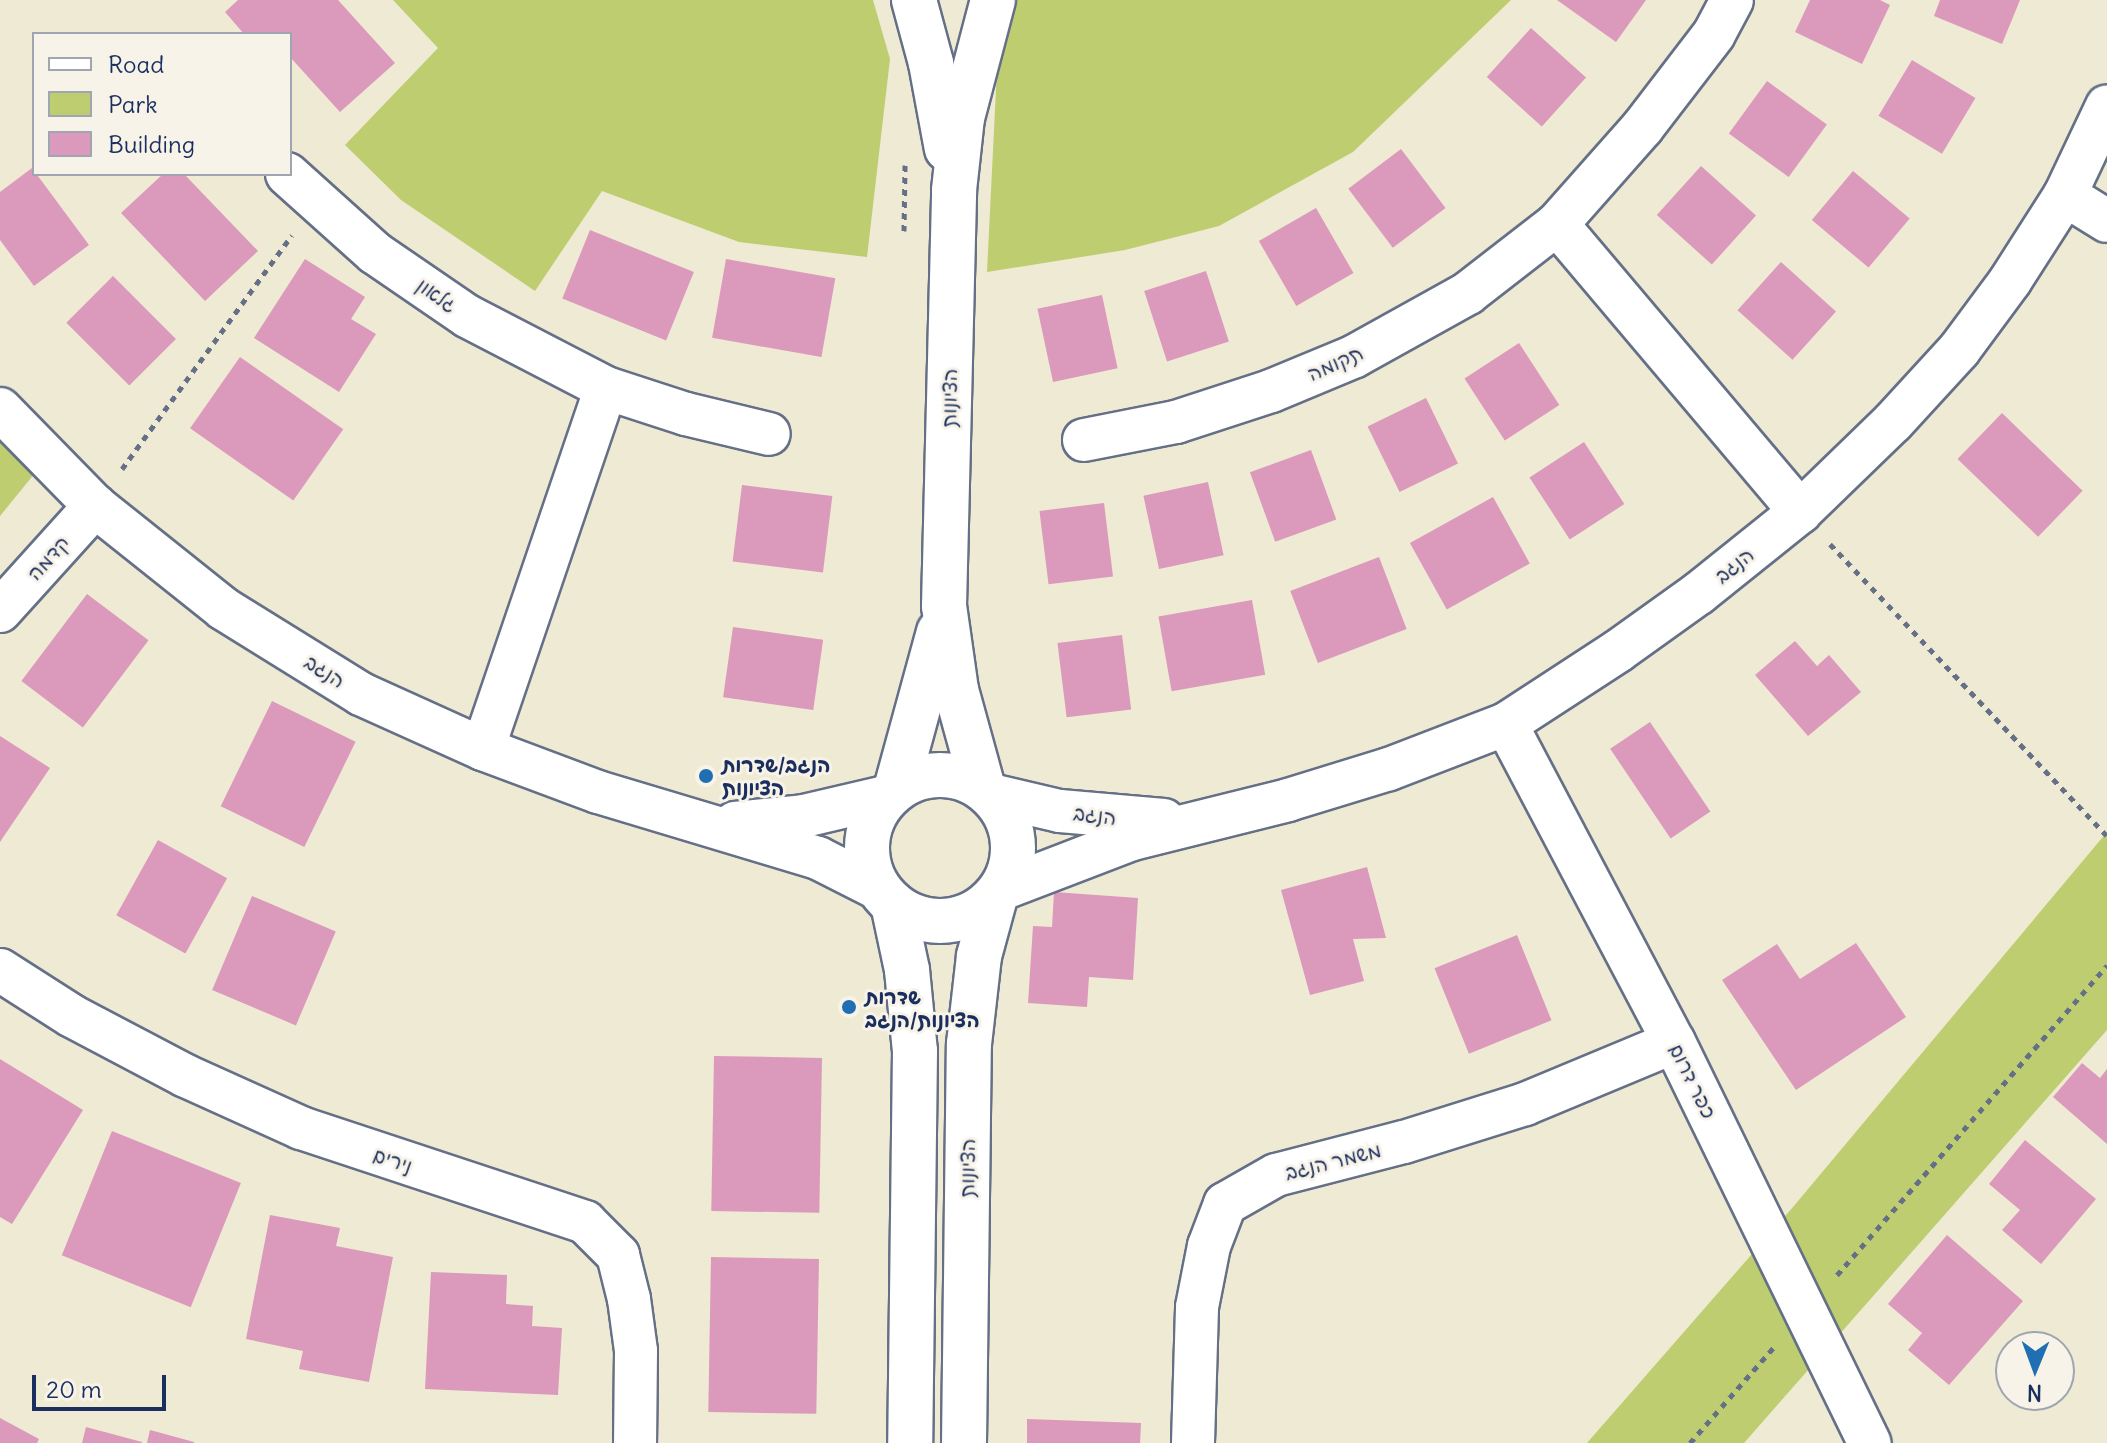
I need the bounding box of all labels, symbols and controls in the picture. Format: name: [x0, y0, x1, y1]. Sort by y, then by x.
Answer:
legend: [32, 32, 292, 176]
text: Road: [108, 49, 164, 79]
text: Park: [108, 89, 158, 119]
text: Building: [108, 129, 195, 159]
street label: גלאון: [412, 273, 462, 317]
street label: תקומה: [1304, 340, 1366, 386]
street label: הציונות: [936, 368, 962, 428]
street label: קדמה: [22, 531, 74, 585]
street label: הנגב: [1710, 542, 1758, 588]
street label: הנגב: [300, 649, 350, 693]
place label: הנגב/שדרות הציונות: [722, 752, 830, 799]
marker: הנגב/שדרות הציונות: [697, 767, 715, 785]
street label: הנגב: [1072, 800, 1118, 830]
place label: שדרות הציונות/הנגב: [865, 984, 980, 1031]
marker: שדרות הציונות/הנגב: [840, 998, 858, 1016]
street label: כפר דרום: [1665, 1040, 1721, 1122]
street label: משמר הנגב: [1282, 1137, 1384, 1185]
street label: הציונות: [954, 1138, 980, 1198]
street label: נירים: [370, 1142, 416, 1178]
north arrow: [1995, 1331, 2075, 1411]
scale bar: [36, 1359, 170, 1409]
text: 20 m: [46, 1374, 102, 1404]
text: N: [2027, 1379, 2042, 1407]

